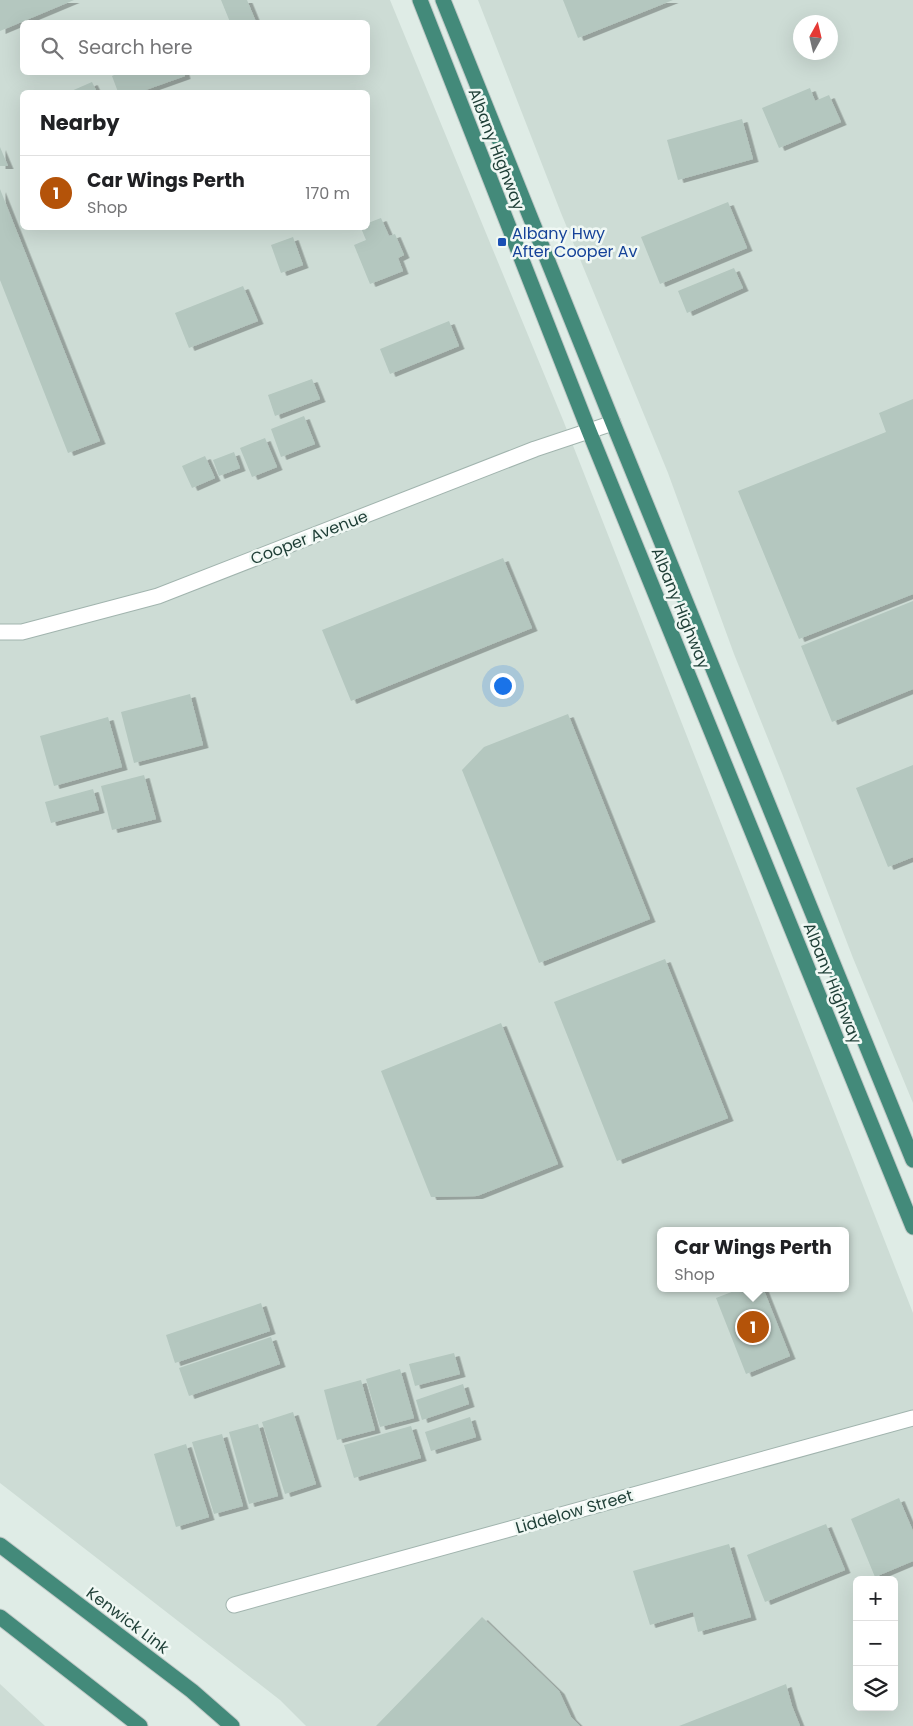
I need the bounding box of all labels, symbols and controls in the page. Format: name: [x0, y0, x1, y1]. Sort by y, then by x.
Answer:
north arrow: [793, 15, 838, 60]
search box: [20, 20, 370, 75]
icon: search: [38, 34, 66, 62]
text: Search here: [78, 34, 192, 61]
street label: Albany Highway: [463, 85, 530, 213]
text: Nearby: [40, 108, 120, 137]
text: Car Wings Perth: [87, 167, 245, 194]
text: 1: [53, 182, 59, 205]
text: 170 m: [305, 182, 350, 205]
text: Shop: [87, 196, 128, 219]
place label: Albany Hwy After Cooper Av: [512, 222, 638, 263]
marker: Albany Hwy After Cooper Av: [496, 236, 508, 248]
street label: Cooper Avenue: [247, 505, 371, 570]
street label: Albany Highway: [646, 544, 715, 672]
your location: [490, 673, 516, 699]
street label: Albany Highway: [798, 919, 867, 1047]
popup: [657, 1227, 849, 1292]
text: Car Wings Perth: [674, 1234, 832, 1261]
text: Shop: [674, 1263, 715, 1286]
pin: 1: [737, 1308, 769, 1346]
street label: Liddelow Street: [513, 1484, 636, 1539]
map controls: [853, 1576, 898, 1711]
button: +: [853, 1576, 898, 1621]
street label: Kenwick Link: [82, 1582, 174, 1660]
button: −: [853, 1621, 898, 1666]
button: layers: [853, 1666, 898, 1711]

